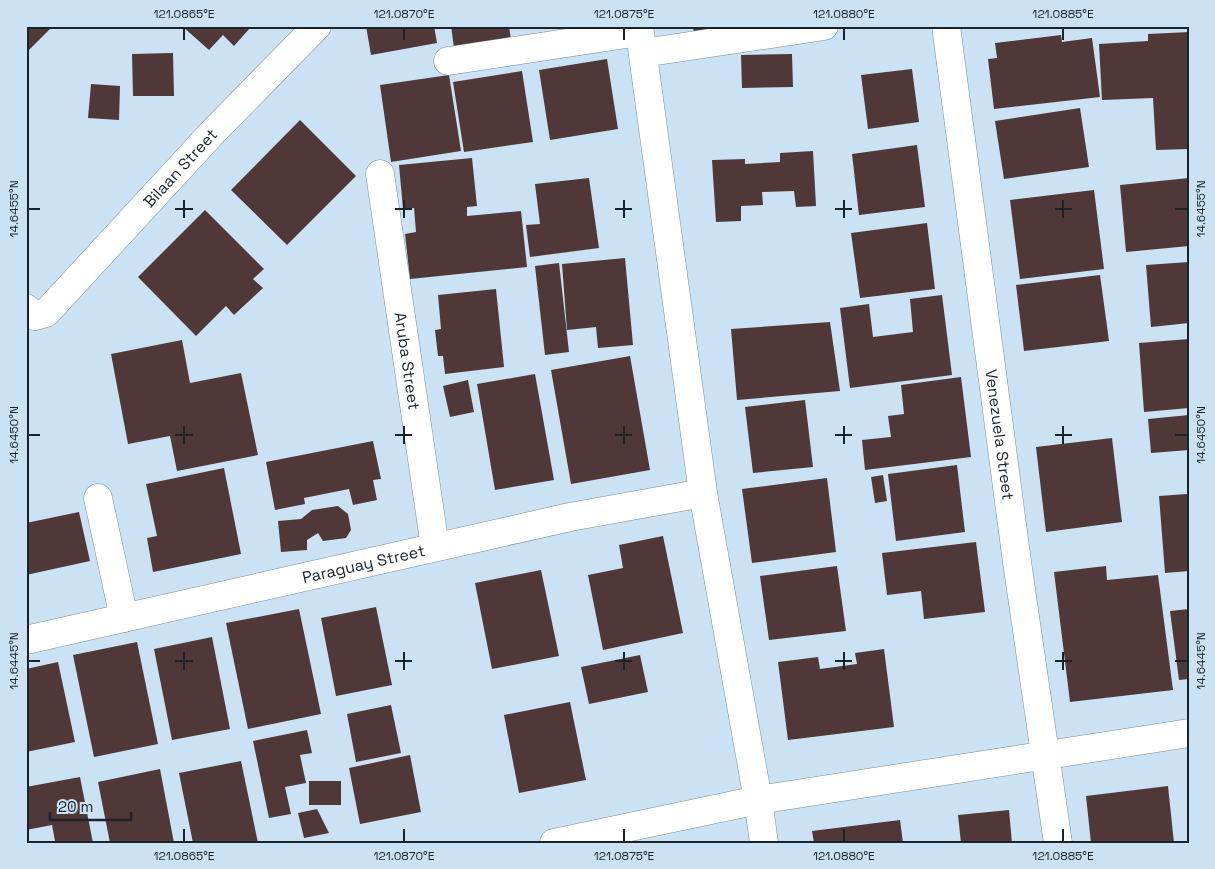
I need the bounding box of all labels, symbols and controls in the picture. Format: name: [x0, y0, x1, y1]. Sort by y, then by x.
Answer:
text: 121.0865°E: [153, 6, 215, 22]
text: 121.0870°E: [374, 6, 435, 22]
text: 121.0875°E: [594, 6, 654, 22]
text: 121.0880°E: [813, 6, 875, 22]
text: 121.0885°E: [1032, 6, 1094, 22]
street label: Bilaan Street: [138, 124, 221, 212]
text: 14.6455°N: [6, 180, 22, 238]
text: 14.6455°N: [1193, 180, 1209, 238]
street label: Aruba Street: [390, 311, 425, 411]
street label: Venezuela Street: [981, 368, 1019, 501]
text: 14.6450°N: [6, 406, 22, 464]
text: 14.6450°N: [1193, 406, 1209, 464]
street label: Paraguay Street: [300, 540, 427, 588]
text: 14.6445°N: [6, 632, 22, 690]
text: 14.6445°N: [1193, 632, 1209, 690]
scale bar: [50, 789, 131, 821]
text: 20 m: [58, 797, 93, 816]
text: 121.0865°E: [153, 848, 215, 864]
text: 121.0870°E: [374, 848, 435, 864]
text: 121.0875°E: [594, 848, 654, 864]
text: 121.0880°E: [813, 848, 875, 864]
text: 121.0885°E: [1032, 848, 1094, 864]

